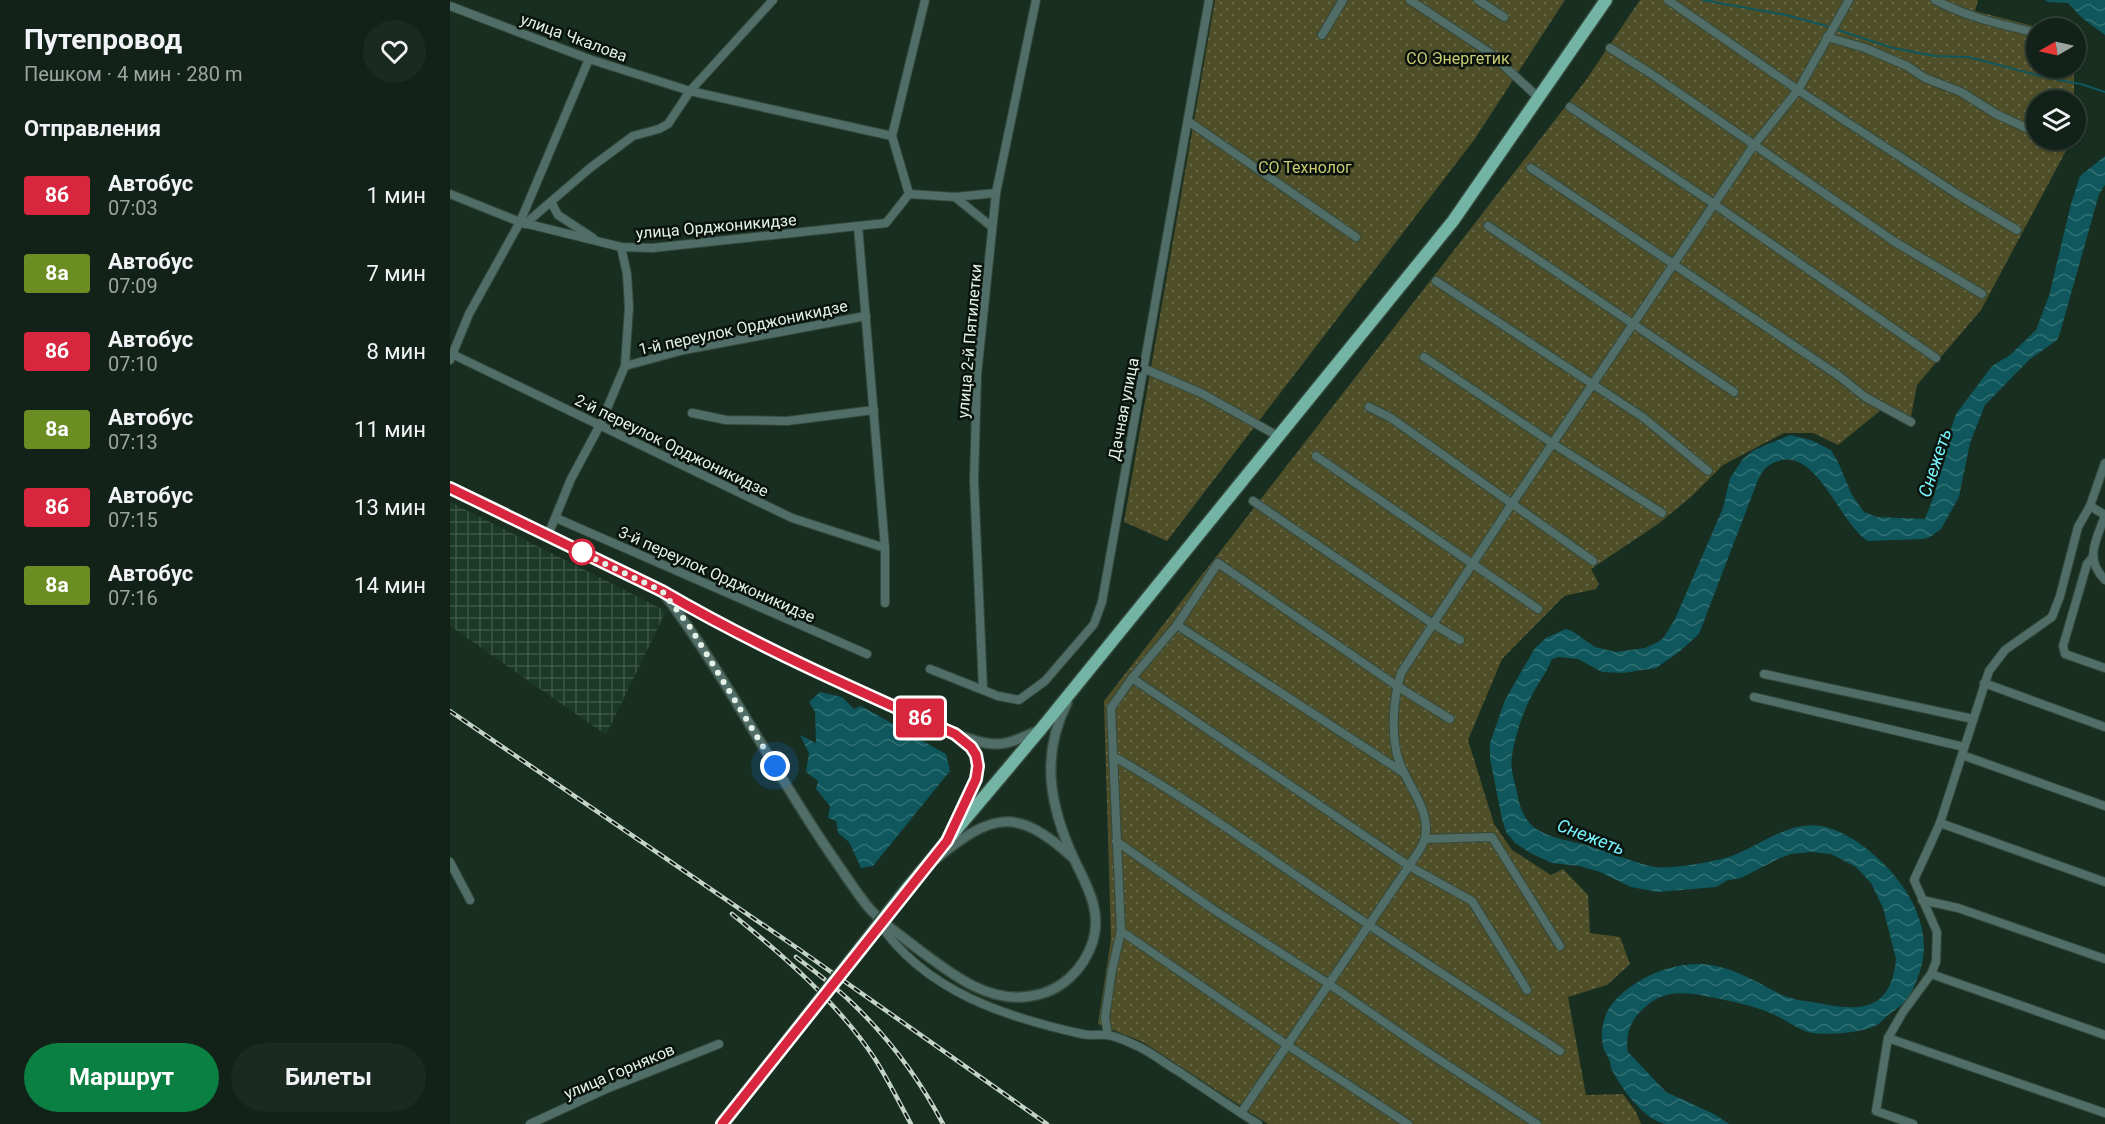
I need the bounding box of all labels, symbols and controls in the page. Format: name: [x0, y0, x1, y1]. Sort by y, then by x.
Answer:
street label: улица Чкалова: [518, 9, 630, 66]
north arrow: [2026, 18, 2086, 78]
map controls: [2026, 18, 2086, 150]
button: heart: [363, 20, 426, 83]
text: Путепровод: [24, 23, 182, 56]
park label: СО Энергетик: [1406, 49, 1510, 68]
text: Пешком · 4 мин · 280 m: [24, 62, 243, 86]
button: layers: [2026, 90, 2086, 150]
text: Отправления: [24, 116, 161, 141]
park label: СО Технолог: [1258, 158, 1352, 177]
text: Автобус: [108, 171, 193, 196]
text: 8б: [45, 183, 69, 207]
text: 1 мин: [366, 183, 426, 208]
text: 07:03: [108, 196, 158, 220]
street label: улица Орджоникидзе: [635, 210, 797, 243]
text: Автобус: [108, 249, 193, 274]
text: 8а: [45, 261, 69, 285]
text: 7 мин: [366, 261, 426, 286]
street label: улица 2-й Пятилетки: [953, 263, 986, 419]
text: 07:09: [108, 274, 158, 298]
street label: 1-й переулок Орджоникидзе: [637, 296, 849, 359]
text: Автобус: [108, 327, 193, 352]
text: 8б: [45, 339, 69, 363]
text: 8 мин: [366, 339, 426, 364]
text: 07:10: [108, 352, 158, 376]
street label: Дачная улица: [1104, 356, 1143, 462]
street label: 2-й переулок Орджоникидзе: [572, 390, 772, 501]
text: Автобус: [108, 405, 193, 430]
text: 8а: [45, 417, 69, 441]
text: 11 мин: [354, 417, 426, 442]
water label: Снежеть: [1914, 426, 1955, 500]
text: 07:13: [108, 430, 158, 454]
text: Автобус: [108, 483, 193, 508]
text: 8б: [45, 495, 69, 519]
text: 13 мин: [354, 495, 426, 520]
text: 07:15: [108, 508, 158, 532]
street label: 3-й переулок Орджоникидзе: [616, 522, 818, 627]
unlabelled marker: [569, 539, 595, 565]
text: Автобус: [108, 561, 193, 586]
text: 8а: [45, 573, 69, 597]
text: 14 мин: [354, 573, 426, 598]
text: 07:16: [108, 586, 158, 610]
line badge: 8б: [893, 698, 947, 738]
text: 8б: [908, 706, 932, 730]
your location: [760, 751, 790, 781]
water label: Снежеть: [1554, 814, 1628, 859]
street label: улица Горняков: [561, 1040, 677, 1103]
button: Маршрут: [24, 1043, 219, 1112]
button: Билеты: [231, 1043, 426, 1112]

